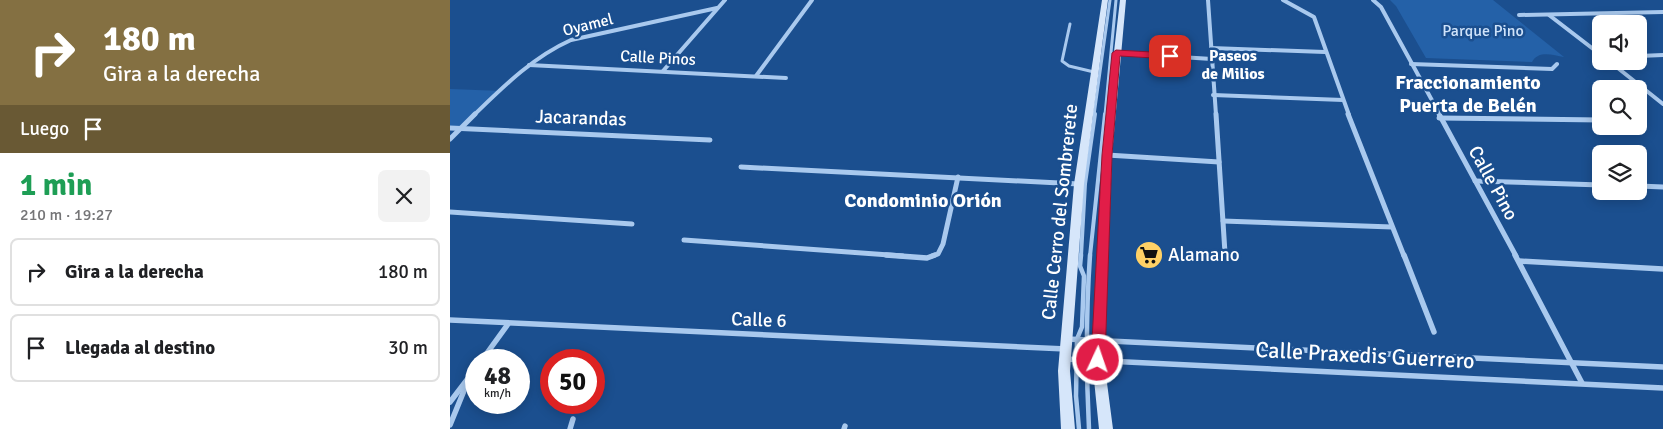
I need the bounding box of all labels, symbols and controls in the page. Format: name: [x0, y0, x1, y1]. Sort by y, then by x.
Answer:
street label: Oyamel: [561, 9, 616, 41]
map controls: [1592, 15, 1647, 200]
button: sound: [1592, 15, 1647, 70]
text: 180 m: [103, 17, 196, 60]
icon: right: [20, 20, 85, 85]
park label: Parque Pino: [1442, 21, 1524, 41]
pin: [1149, 35, 1191, 77]
icon: arrive: [1156, 42, 1184, 70]
street label: Calle Pinos: [620, 46, 696, 70]
district label: Paseos de Milios: [1201, 46, 1265, 84]
text: Gira a la derecha: [103, 60, 260, 87]
district label: Fraccionamiento Puerta de Belén: [1395, 70, 1541, 118]
button: search: [1592, 80, 1647, 135]
street label: Calle Cerro del Sombrerete: [1037, 103, 1083, 321]
street label: Jacarandas: [535, 104, 627, 132]
icon: arrive: [79, 115, 107, 143]
text: Luego: [20, 117, 69, 141]
street label: Calle Pino: [1463, 141, 1523, 225]
button: layers: [1592, 145, 1647, 200]
text: 1 min: [20, 167, 92, 204]
button: close: [378, 170, 430, 222]
district label: Condominio Orión: [844, 188, 1002, 213]
text: 210 m · 19:27: [20, 205, 113, 225]
supermarket icon: Alamano: [1134, 240, 1164, 270]
place label: Alamano: [1168, 243, 1240, 267]
icon: right: [22, 258, 50, 286]
text: Gira a la derecha: [65, 260, 204, 284]
text: 180 m: [378, 260, 428, 284]
street label: Calle 6: [731, 307, 787, 333]
position arrow: [1071, 333, 1123, 385]
icon: arrive: [22, 334, 50, 362]
text: Llegada al destino: [65, 336, 215, 360]
text: 30 m: [388, 336, 428, 360]
street label: Calle Praxedis Guerrero: [1255, 336, 1475, 374]
speed limit sign: 50: [540, 349, 605, 414]
text: 48: [484, 360, 511, 391]
text: km/h: [484, 386, 511, 401]

